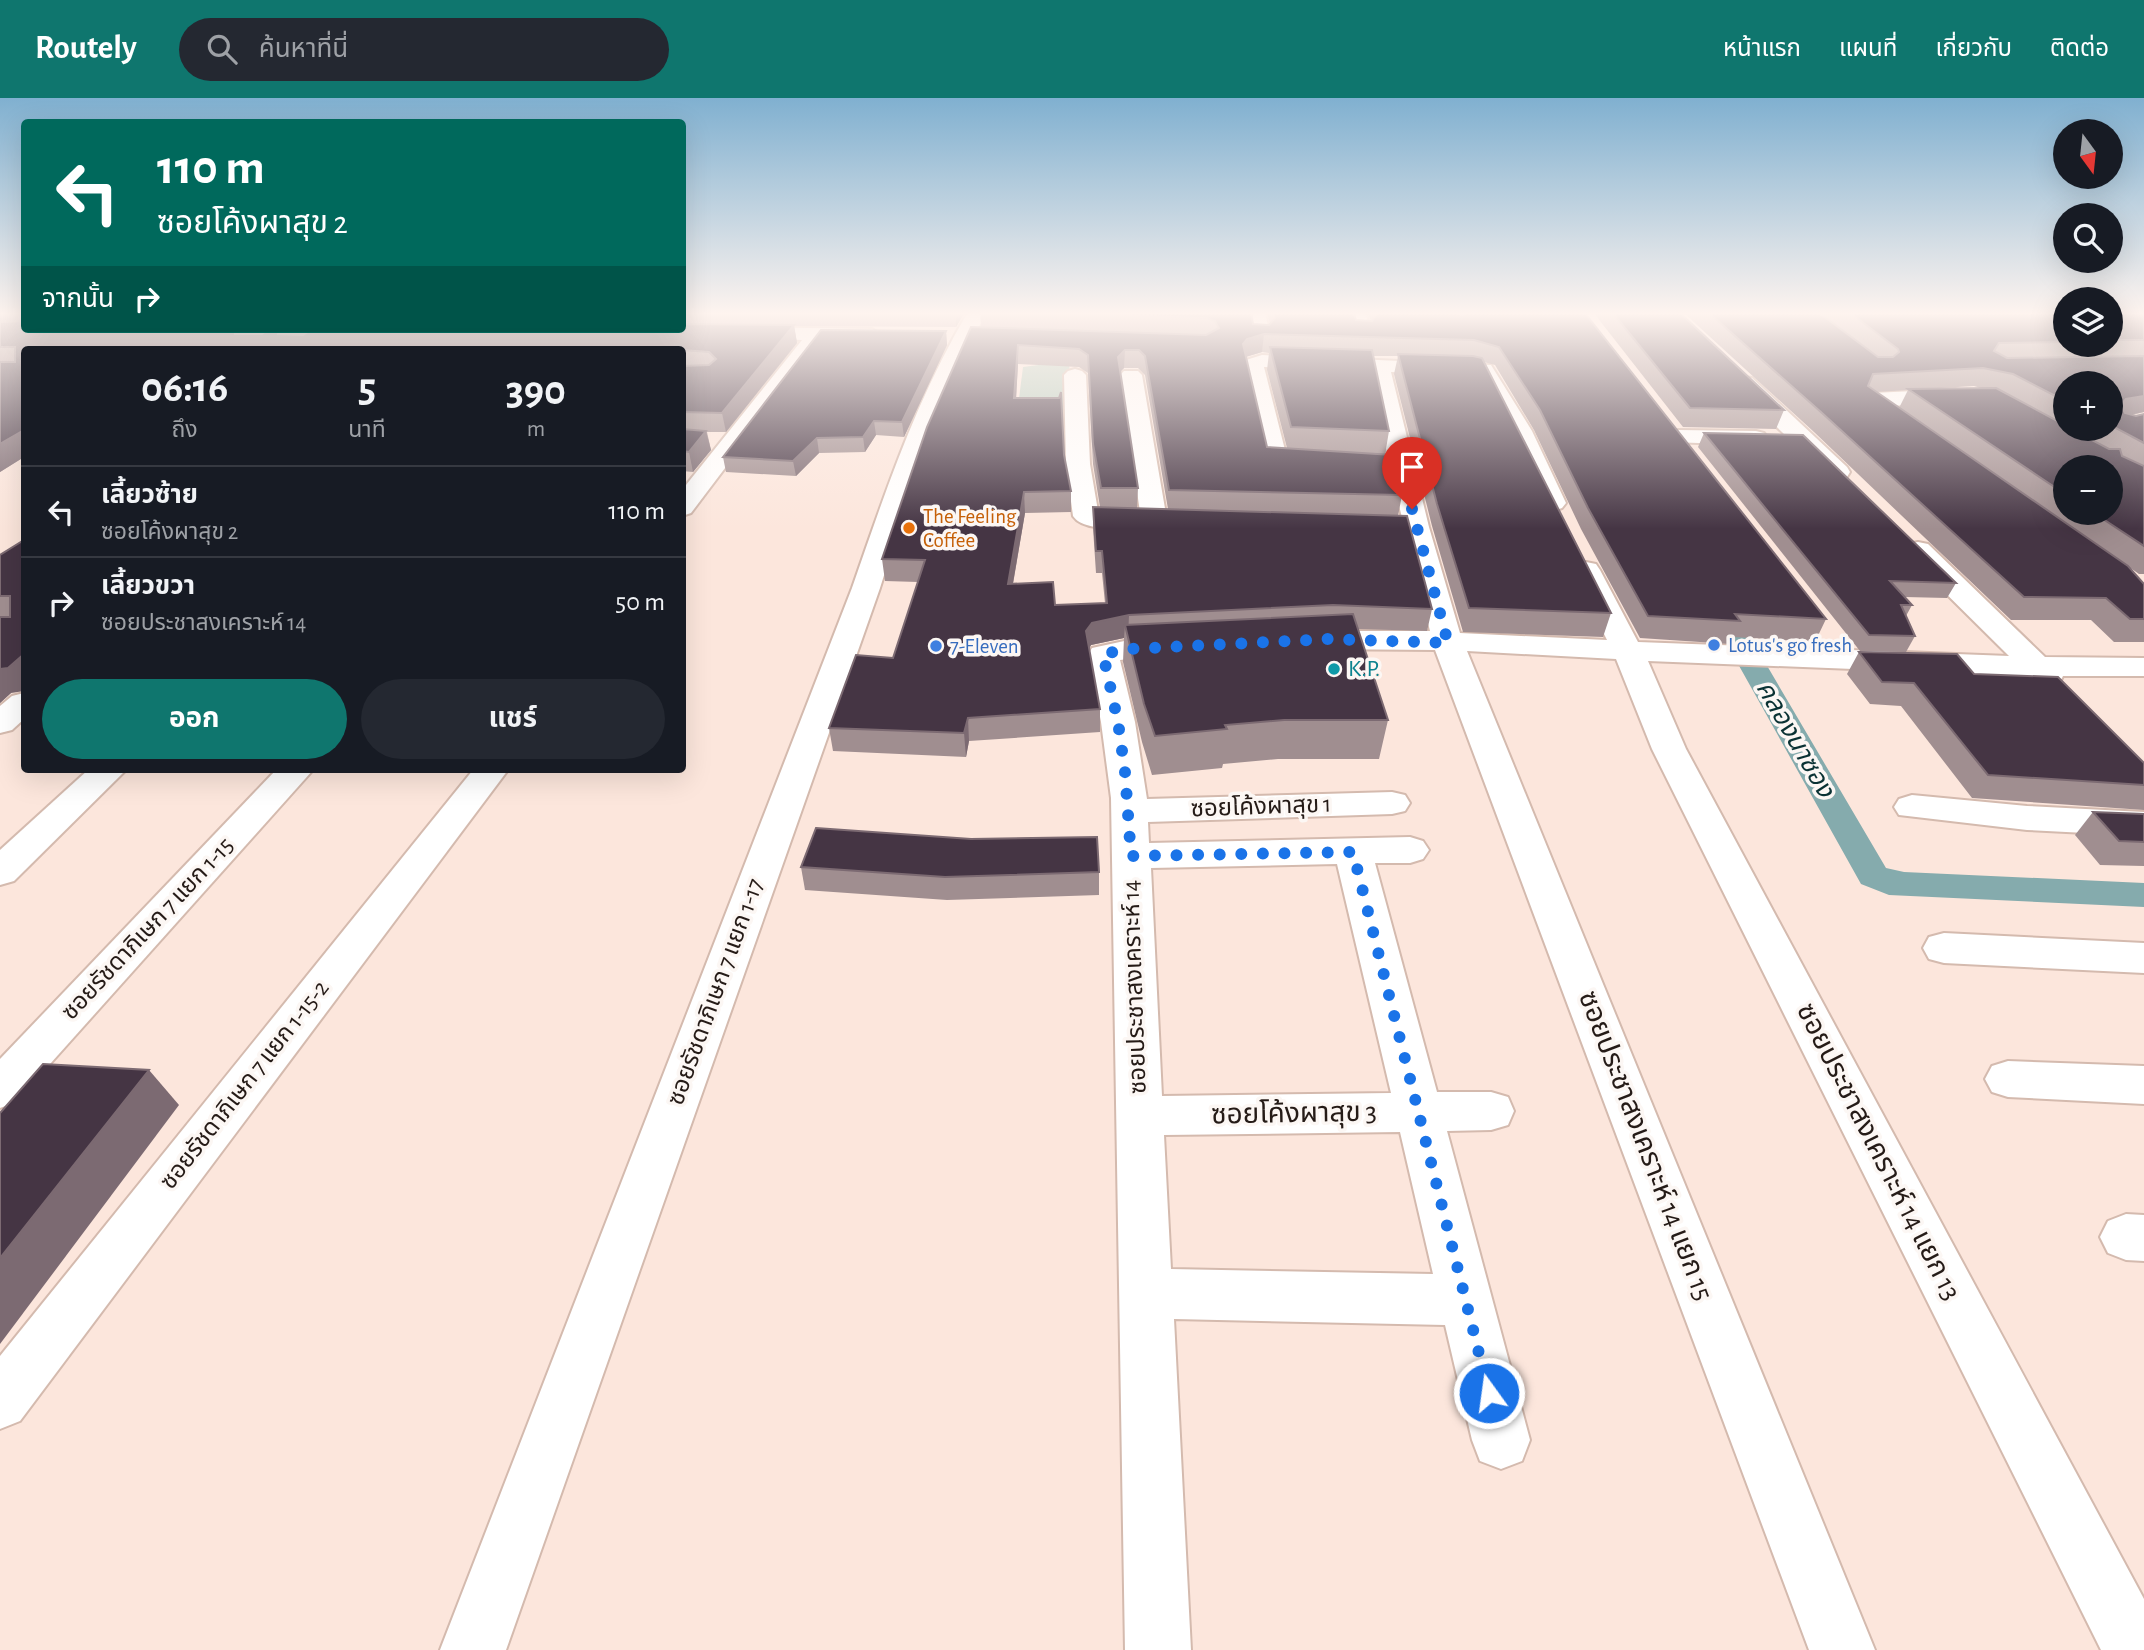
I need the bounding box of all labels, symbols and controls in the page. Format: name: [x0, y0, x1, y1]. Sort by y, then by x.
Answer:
search box: [179, 18, 669, 81]
icon: search: [203, 30, 241, 68]
text: Routely: [35, 32, 137, 65]
text: ค้นหาที่นี่: [259, 36, 348, 62]
text: หน้าแรก: [1723, 37, 1801, 61]
text: แผนที่: [1839, 37, 1897, 61]
text: เกี่ยวกับ: [1935, 37, 2012, 61]
text: ติดต่อ: [2050, 37, 2109, 61]
north arrow: [2053, 119, 2123, 189]
map controls: [2053, 119, 2123, 525]
text: 110 m: [157, 144, 265, 193]
icon: left: [42, 147, 133, 238]
button: search: [2053, 203, 2123, 273]
text: ซอยโค้งผาสุข 2: [157, 207, 348, 239]
icon: right: [128, 280, 166, 318]
text: จากนั้น: [42, 286, 114, 312]
button: layers: [2053, 287, 2123, 357]
text: 06:16: [141, 367, 228, 409]
text: 5: [358, 367, 376, 409]
text: 390: [506, 370, 566, 412]
button: +: [2053, 371, 2123, 441]
text: m: [527, 418, 545, 441]
text: ถึง: [172, 419, 198, 442]
text: นาที: [348, 419, 386, 442]
pin: [1382, 437, 1442, 509]
icon: arrive: [1393, 448, 1431, 486]
button: −: [2053, 455, 2123, 525]
text: เลี้ยวซ้าย: [101, 482, 198, 508]
icon: left: [42, 493, 80, 531]
text: 110 m: [608, 498, 665, 524]
place label: The Feeling Coffee: [923, 506, 1017, 551]
marker: The Feeling Coffee: [901, 520, 917, 536]
text: ซอยโค้งผาสุข 2: [101, 521, 238, 544]
text: เลี้ยวขวา: [101, 573, 195, 599]
icon: right: [42, 584, 80, 622]
text: 50 m: [615, 589, 665, 615]
text: ซอยประชาสงเคราะห์ 14: [101, 612, 306, 635]
place label: Lotus's go fresh: [1728, 635, 1852, 656]
place label: 7-Eleven: [950, 636, 1019, 657]
marker: Lotus's go fresh: [1706, 637, 1722, 653]
marker: 7-Eleven: [928, 638, 944, 654]
place label: K.P.: [1348, 657, 1380, 681]
marker: K.P.: [1326, 661, 1342, 677]
water label: คลองนาซอง: [1751, 676, 1839, 802]
button: ออก: [42, 679, 347, 759]
button: แชร์: [361, 679, 665, 759]
street label: ซอยโค้งผาสุข 1: [1190, 791, 1332, 823]
street label: ซอยรัชดาภิเษก 7 แยก 1-15: [57, 833, 238, 1025]
street label: ซอยรัชดาภิเษก 7 แยก 1-17: [663, 875, 768, 1109]
street label: ซอยประชาสงเคราะห์ 14: [1119, 880, 1151, 1094]
street label: ซอยรัชดาภิเษก 7 แยก 1-15-2: [155, 975, 334, 1194]
street label: ซอยประชาสงเคราะห์ 14 แยก 15: [1573, 987, 1717, 1305]
street label: ซอยประชาสงเคราะห์ 14 แยก 13: [1791, 999, 1965, 1305]
street label: ซอยโค้งผาสุข 3: [1211, 1097, 1377, 1130]
position arrow: [1452, 1356, 1526, 1430]

